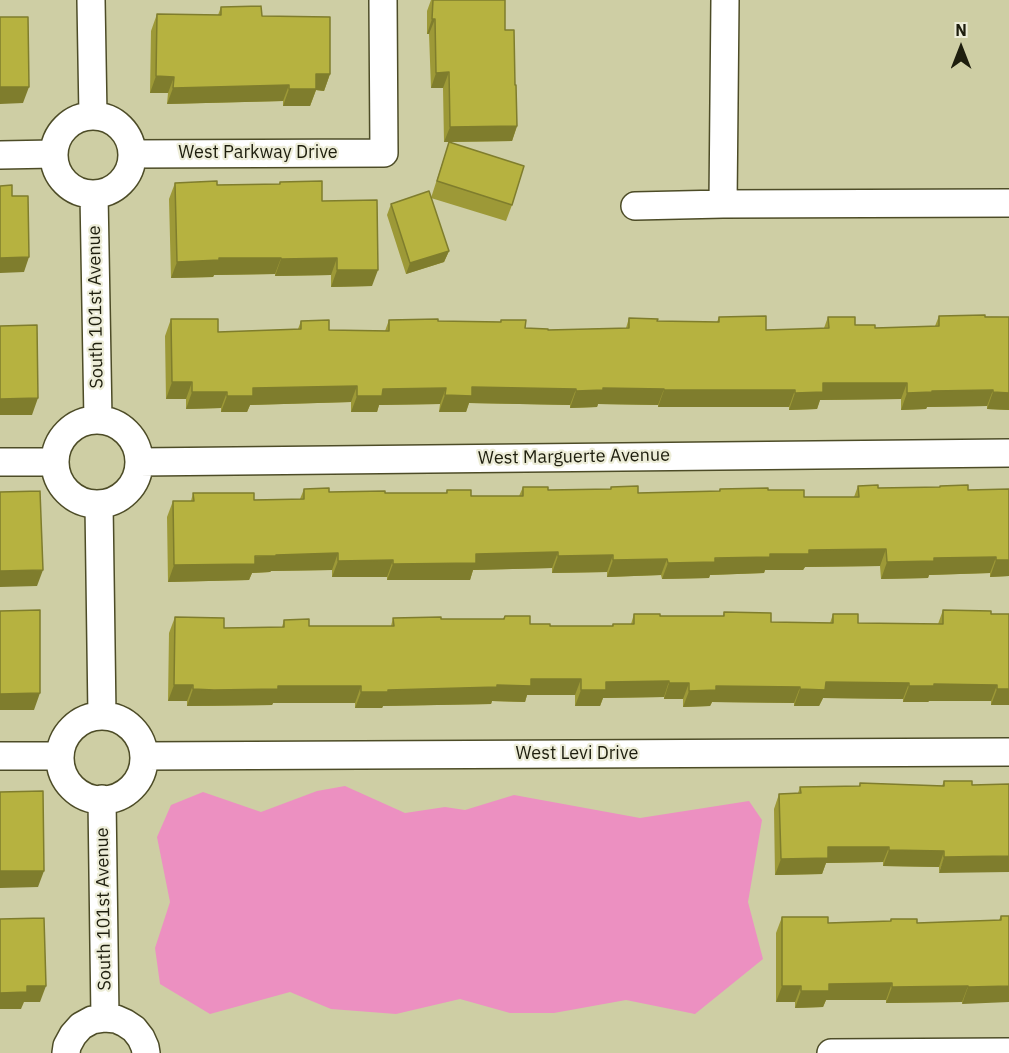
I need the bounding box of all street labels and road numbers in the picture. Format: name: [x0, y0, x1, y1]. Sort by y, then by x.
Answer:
street label: West Parkway Drive: [178, 142, 338, 164]
street label: South 101st Avenue: [84, 225, 108, 389]
street label: West Marguerte Avenue: [478, 445, 670, 469]
street label: West Levi Drive: [516, 743, 638, 765]
street label: South 101st Avenue: [92, 827, 116, 991]

